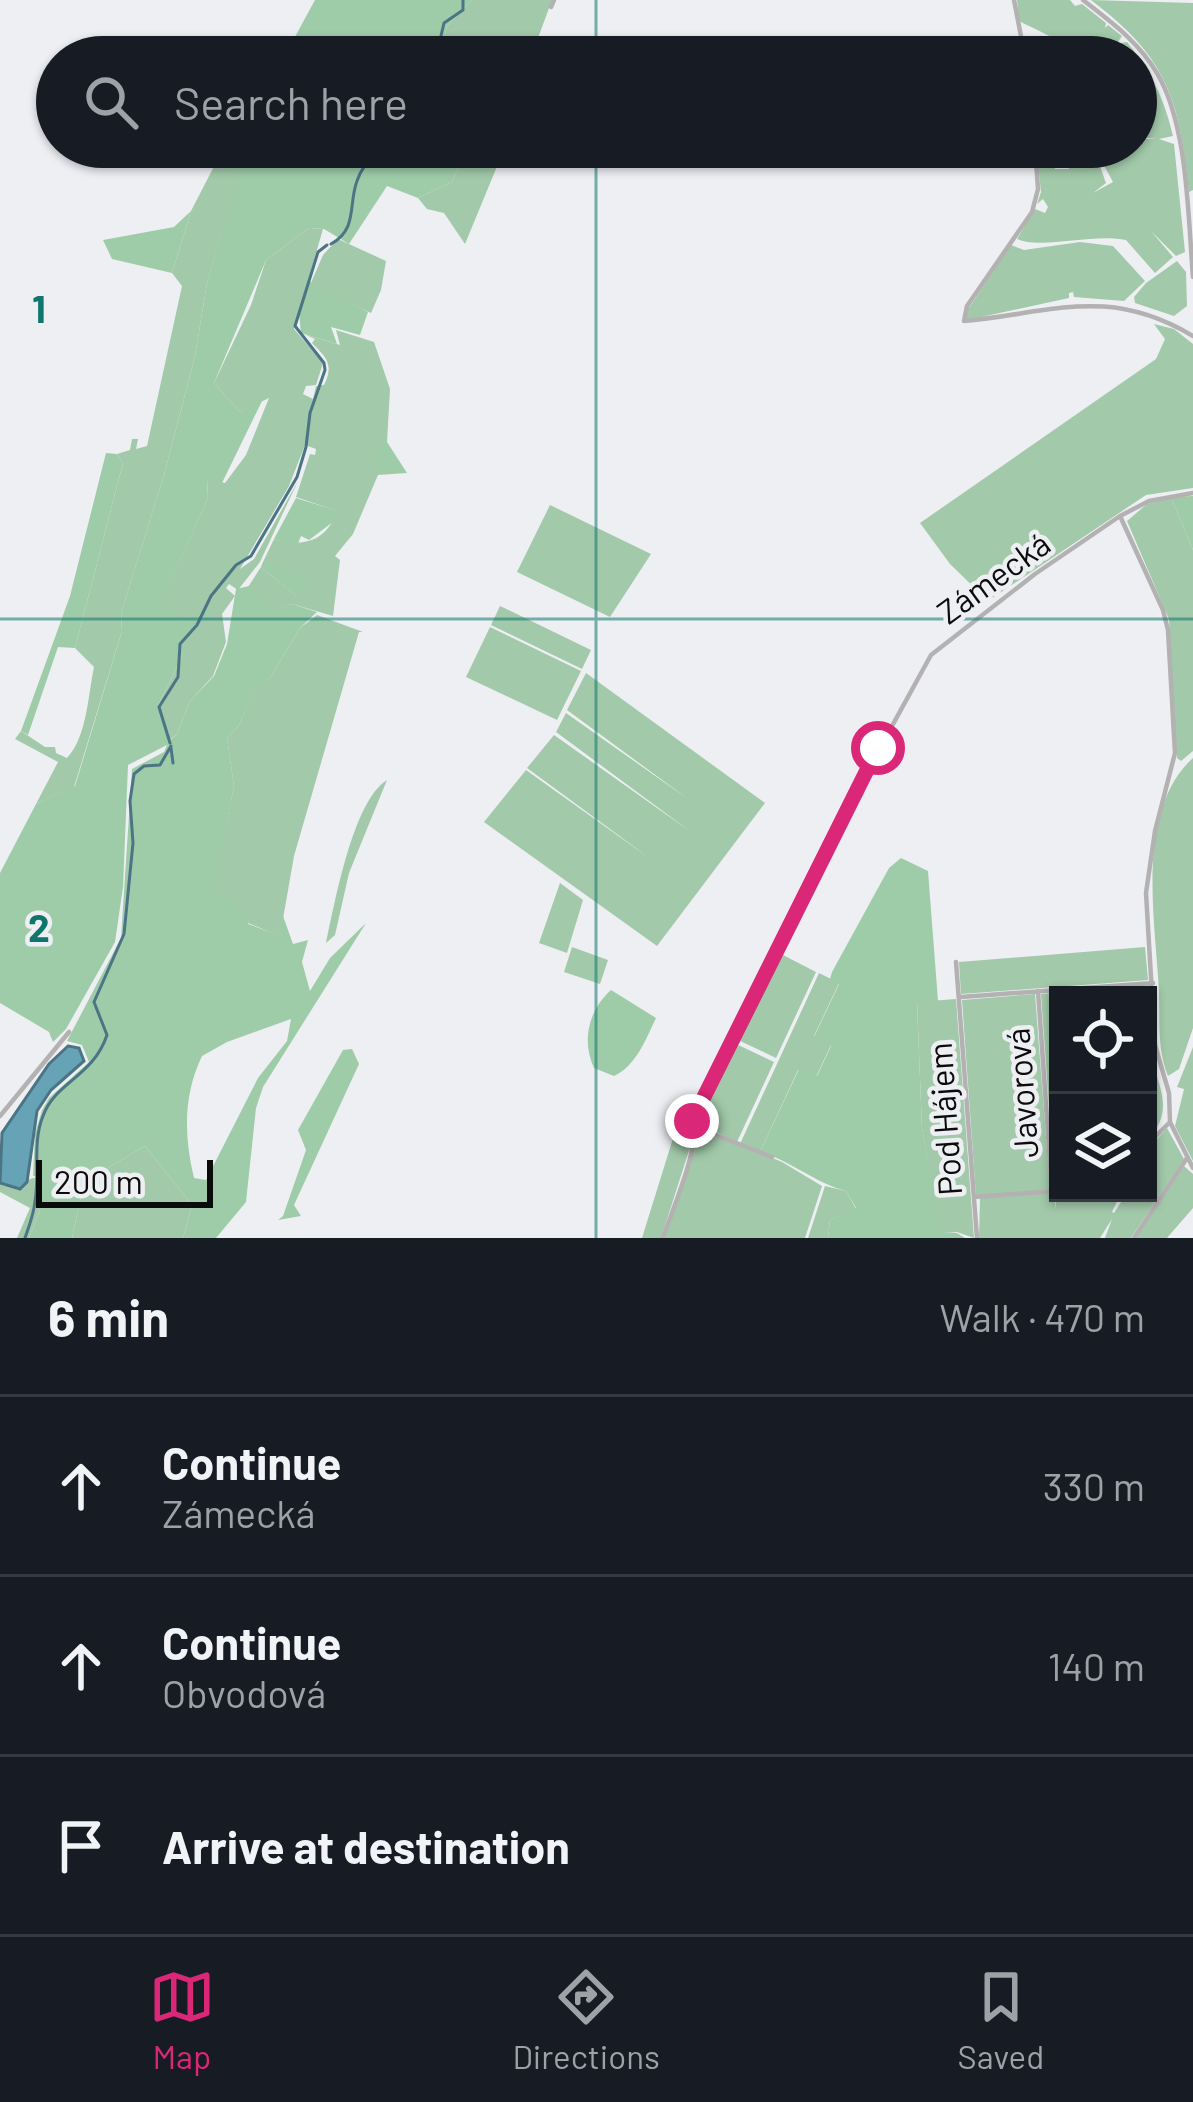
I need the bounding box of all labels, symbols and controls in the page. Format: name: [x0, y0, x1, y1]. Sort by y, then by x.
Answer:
search box: [36, 36, 1157, 168]
icon: search: [78, 69, 144, 135]
text: Search here: [174, 75, 408, 129]
text: 1: [32, 284, 46, 331]
street label: Zámecká: [929, 523, 1057, 631]
route start: [851, 721, 905, 775]
text: 2: [28, 903, 50, 950]
map controls: [1049, 986, 1157, 1202]
button: locate: [1049, 986, 1157, 1094]
street label: Javorová: [997, 1027, 1045, 1159]
street label: Pod Hájem: [919, 1041, 969, 1197]
route end: [665, 1094, 719, 1148]
button: layers: [1049, 1094, 1157, 1202]
scale bar: [36, 1154, 213, 1207]
text: 200 m: [54, 1161, 143, 1201]
text: 6 min: [48, 1286, 169, 1347]
text: Walk · 470 m: [940, 1293, 1145, 1340]
text: Continue: [162, 1435, 341, 1489]
icon: ahead: [48, 1453, 114, 1519]
text: 330 m: [1043, 1462, 1145, 1509]
text: Zámecká: [162, 1489, 315, 1536]
text: Continue: [162, 1615, 341, 1669]
icon: ahead: [48, 1633, 114, 1699]
text: 140 m: [1048, 1642, 1145, 1689]
text: Obvodová: [162, 1669, 326, 1716]
icon: arrive: [48, 1813, 114, 1879]
text: Arrive at destination: [162, 1819, 570, 1873]
tab: Map: [149, 1964, 215, 2076]
tab: Directions: [512, 1964, 660, 2076]
tab: Saved: [958, 1964, 1044, 2076]

